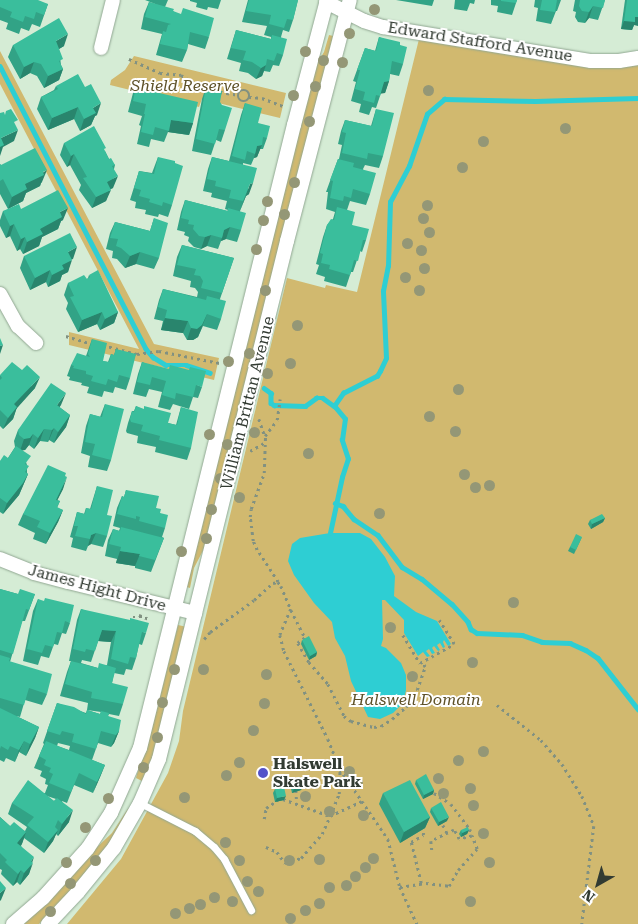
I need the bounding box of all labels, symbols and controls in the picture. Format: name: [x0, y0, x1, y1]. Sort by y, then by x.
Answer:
street label: Edward Stafford Avenue: [386, 18, 574, 66]
park label: Shield Reserve: [130, 76, 240, 96]
street label: William Brittan Avenue: [217, 314, 279, 492]
street label: James Hight Drive: [26, 560, 168, 616]
park label: Halswell Domain: [351, 690, 481, 710]
place label: Halswell Skate Park: [273, 754, 361, 792]
marker: Halswell Skate Park: [257, 767, 269, 779]
north arrow: [573, 859, 623, 909]
text: N: [580, 886, 598, 905]

